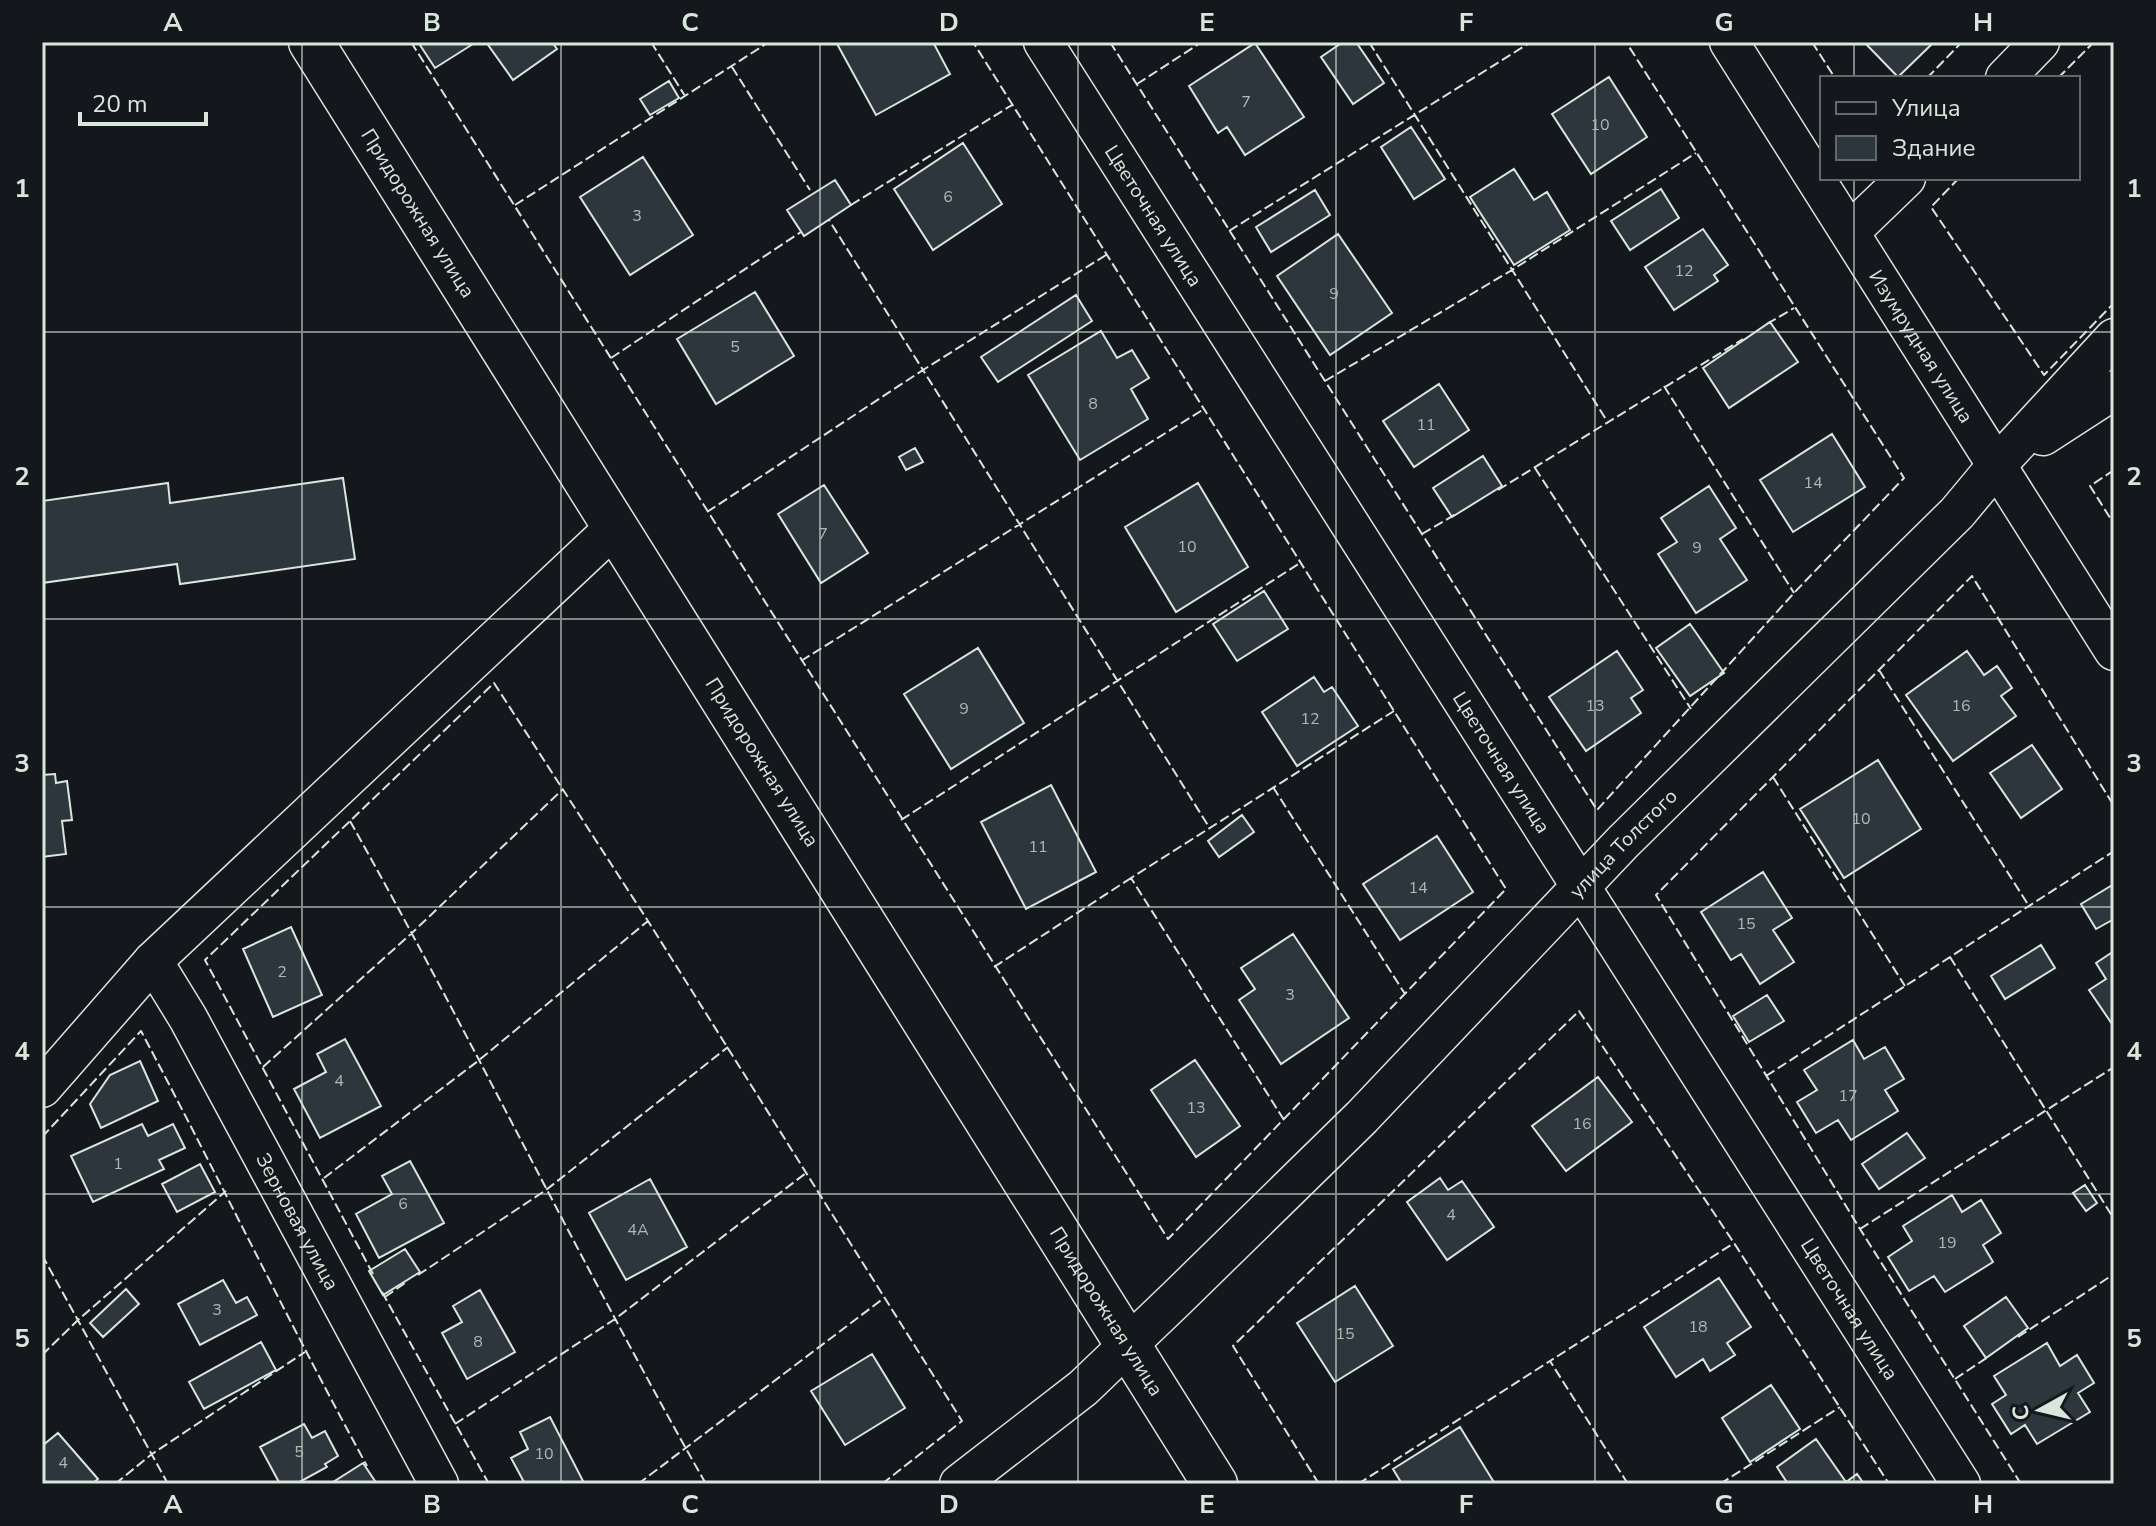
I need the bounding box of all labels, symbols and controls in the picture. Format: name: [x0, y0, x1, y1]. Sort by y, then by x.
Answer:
text: A: [163, 5, 183, 40]
text: B: [423, 5, 441, 40]
text: C: [681, 5, 699, 40]
text: D: [939, 5, 959, 40]
text: E: [1199, 5, 1215, 40]
text: F: [1459, 5, 1473, 40]
text: G: [1714, 5, 1734, 40]
text: H: [1973, 5, 1993, 40]
scale bar: [80, 76, 206, 126]
legend: [1820, 76, 2080, 180]
text: 20 m: [92, 88, 148, 120]
house number: 7: [1241, 91, 1251, 113]
text: Улица: [1891, 92, 1961, 124]
house number: 10: [1590, 114, 1610, 136]
street label: Придорожная улица: [355, 123, 482, 303]
text: Здание: [1892, 132, 1976, 164]
street label: Цветочная улица: [1098, 140, 1209, 292]
text: 1: [14, 171, 30, 206]
text: 1: [2126, 171, 2142, 206]
house number: 6: [943, 186, 953, 208]
house number: 3: [632, 205, 642, 227]
house number: 12: [1674, 260, 1694, 282]
street label: Изумрудная улица: [1863, 264, 1980, 428]
house number: 9: [1329, 283, 1339, 305]
house number: 5: [730, 336, 740, 358]
house number: 8: [1088, 393, 1098, 415]
house number: 11: [1416, 414, 1436, 436]
text: 2: [14, 459, 30, 494]
text: 2: [2126, 459, 2142, 494]
house number: 14: [1803, 472, 1823, 494]
house number: 7: [818, 523, 828, 545]
house number: 10: [1177, 536, 1197, 558]
house number: 9: [1692, 537, 1702, 559]
street label: Придорожная улица: [699, 672, 826, 852]
street label: Цветочная улица: [1446, 686, 1557, 838]
house number: 13: [1585, 695, 1605, 717]
house number: 16: [1951, 695, 1971, 717]
house number: 9: [959, 698, 969, 720]
house number: 12: [1300, 708, 1320, 730]
text: 3: [14, 746, 30, 781]
text: 3: [2126, 746, 2142, 781]
street label: улица Толстого: [1563, 783, 1683, 904]
house number: 10: [1851, 808, 1871, 830]
house number: 11: [1028, 836, 1048, 858]
house number: 14: [1408, 877, 1428, 899]
house number: 15: [1736, 913, 1756, 935]
house number: 2: [277, 961, 287, 983]
house number: 3: [1285, 984, 1295, 1006]
text: 4: [14, 1034, 30, 1069]
text: 4: [2126, 1034, 2142, 1069]
house number: 4: [334, 1070, 344, 1092]
house number: 17: [1838, 1085, 1858, 1107]
house number: 13: [1186, 1097, 1206, 1119]
house number: 16: [1572, 1113, 1592, 1135]
street label: Зерновая улица: [250, 1148, 346, 1295]
house number: 1: [113, 1153, 123, 1175]
house number: 6: [398, 1193, 408, 1215]
house number: 4: [1446, 1204, 1456, 1226]
house number: 4А: [627, 1219, 649, 1241]
street label: Придорожная улица: [1043, 1221, 1170, 1401]
house number: 19: [1937, 1232, 1957, 1254]
street label: Цветочная улица: [1794, 1233, 1905, 1385]
house number: 3: [212, 1299, 222, 1321]
house number: 18: [1688, 1316, 1708, 1338]
text: 5: [14, 1321, 30, 1356]
text: 5: [2126, 1321, 2142, 1356]
house number: 15: [1335, 1323, 1355, 1345]
house number: 8: [473, 1331, 483, 1353]
north arrow: [2000, 1370, 2080, 1450]
text: С: [2005, 1403, 2037, 1422]
house number: 5: [294, 1441, 304, 1463]
house number: 10: [534, 1443, 554, 1465]
house number: 4: [58, 1452, 68, 1474]
text: A: [163, 1487, 183, 1522]
text: B: [423, 1487, 441, 1522]
text: C: [681, 1487, 699, 1522]
text: D: [939, 1487, 959, 1522]
text: E: [1199, 1487, 1215, 1522]
text: F: [1459, 1487, 1473, 1522]
text: G: [1714, 1487, 1734, 1522]
text: H: [1973, 1487, 1993, 1522]

